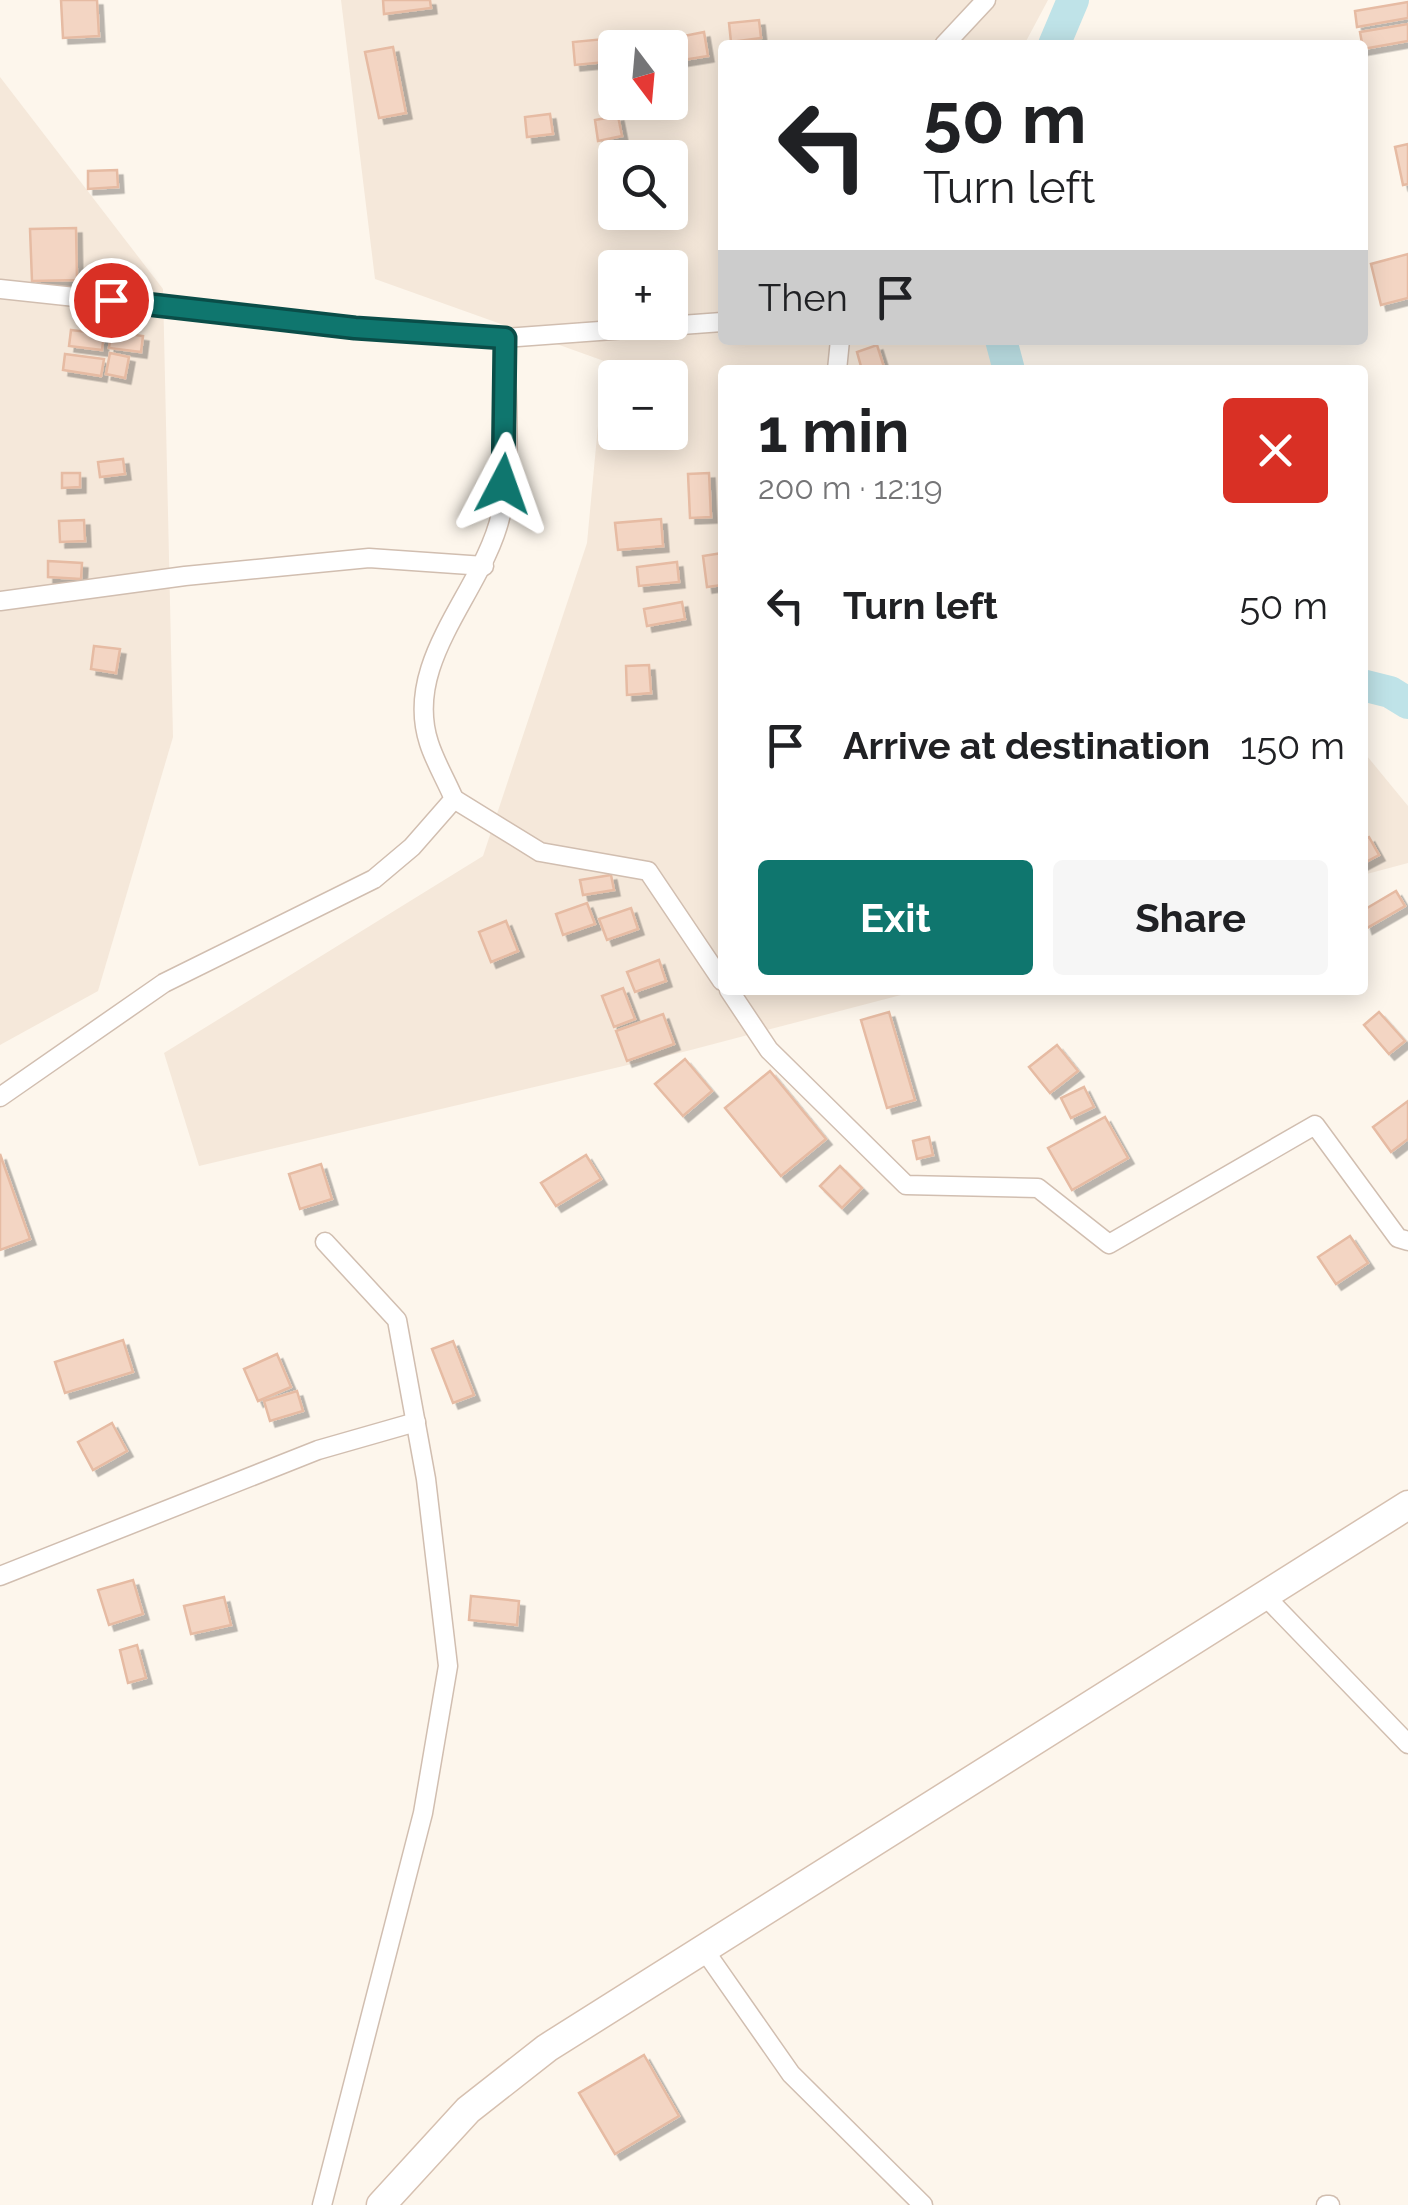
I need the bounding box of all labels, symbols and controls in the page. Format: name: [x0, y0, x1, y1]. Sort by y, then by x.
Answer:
north arrow: [598, 30, 688, 120]
map controls: [598, 30, 688, 450]
text: 50 m: [923, 77, 1087, 159]
icon: left: [758, 80, 888, 210]
button: search: [598, 140, 688, 230]
text: Turn left: [923, 161, 1095, 214]
button: +: [598, 250, 688, 340]
pin: [69, 258, 154, 343]
icon: arrive: [868, 270, 923, 325]
icon: arrive: [84, 273, 139, 328]
text: Then: [758, 275, 848, 320]
button: −: [598, 360, 688, 450]
text: 1 min: [758, 396, 909, 466]
button: close: [1223, 398, 1328, 503]
position arrow: [451, 432, 555, 536]
text: 200 m · 12:19: [758, 469, 943, 506]
icon: left: [758, 578, 813, 633]
text: Turn left: [843, 583, 998, 628]
text: 50 m: [1239, 583, 1328, 628]
icon: arrive: [758, 718, 813, 773]
text: Arrive at destination: [843, 723, 1210, 768]
text: 150 m: [1240, 723, 1345, 768]
button: Exit: [758, 860, 1033, 975]
button: Share: [1053, 860, 1328, 975]

